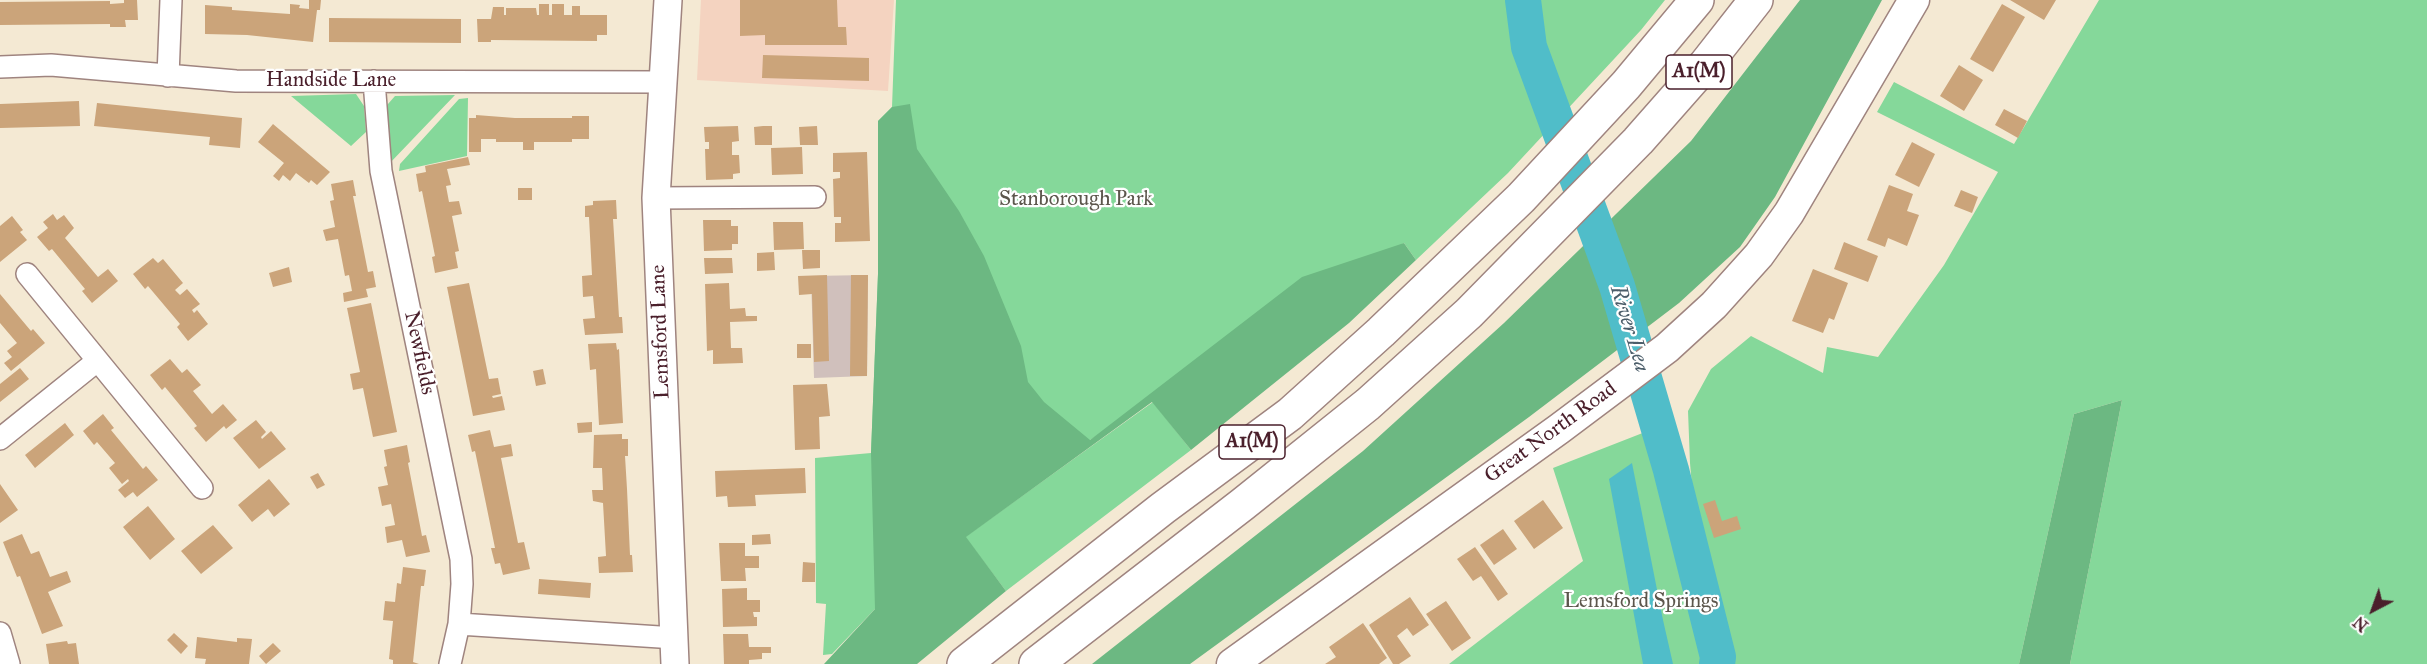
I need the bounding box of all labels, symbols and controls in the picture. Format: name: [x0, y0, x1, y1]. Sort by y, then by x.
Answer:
road number: A1(M): [1666, 55, 1732, 89]
street label: Handside Lane: [266, 68, 396, 94]
park label: Stanborough Park: [999, 187, 1153, 213]
street label: Lemsford Lane: [646, 264, 676, 400]
water label: River Lea: [1603, 282, 1655, 376]
street label: Newfields: [398, 309, 440, 397]
street label: Great North Road: [1480, 377, 1622, 489]
road number: A1(M): [1219, 425, 1285, 459]
north arrow: [2343, 580, 2403, 640]
park label: Lemsford Springs: [1564, 589, 1718, 615]
text: N: [2350, 612, 2372, 636]

